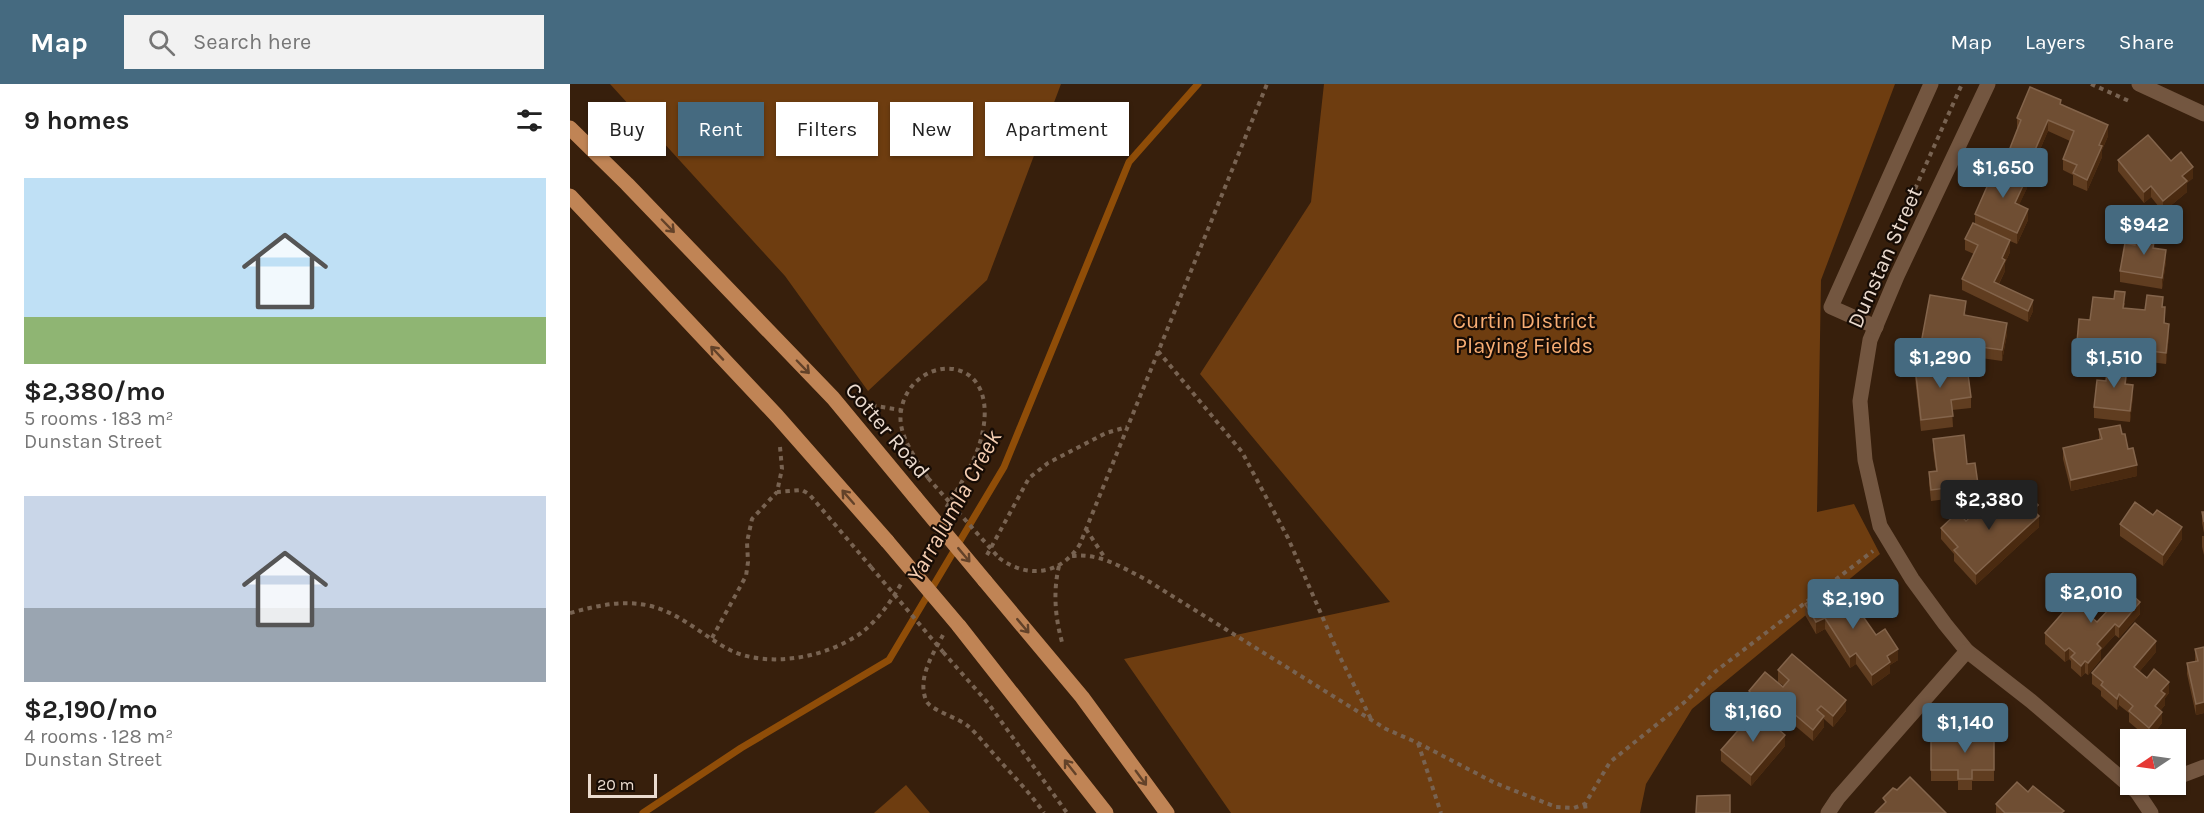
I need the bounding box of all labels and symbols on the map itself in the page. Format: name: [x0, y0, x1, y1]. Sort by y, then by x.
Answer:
pin: $1,650: [1954, 148, 2052, 199]
street label: Dunstan Street: [1842, 183, 1928, 332]
pin: $942: [2108, 205, 2180, 256]
one-way arrow: [660, 218, 675, 233]
park label: Curtin District Playing Fields: [1452, 308, 1596, 359]
pin: $1,290: [1891, 338, 1989, 389]
pin: $1,510: [2065, 338, 2163, 389]
one-way arrow: [710, 346, 724, 361]
one-way arrow: [795, 359, 810, 374]
street label: Cotter Road: [840, 377, 935, 484]
water label: Yarralumla Creek: [901, 424, 1008, 587]
pin: $2,380: [1940, 480, 2038, 531]
one-way arrow: [841, 490, 855, 505]
one-way arrow: [957, 547, 970, 563]
pin: $2,010: [2042, 573, 2140, 624]
pin: $2,190: [1804, 579, 1902, 630]
one-way arrow: [1016, 618, 1029, 634]
pin: $1,160: [1704, 692, 1802, 743]
pin: $1,140: [1916, 703, 2014, 754]
north arrow: [2120, 729, 2186, 795]
one-way arrow: [1064, 759, 1077, 775]
one-way arrow: [1135, 770, 1148, 786]
scale bar: [588, 771, 657, 798]

